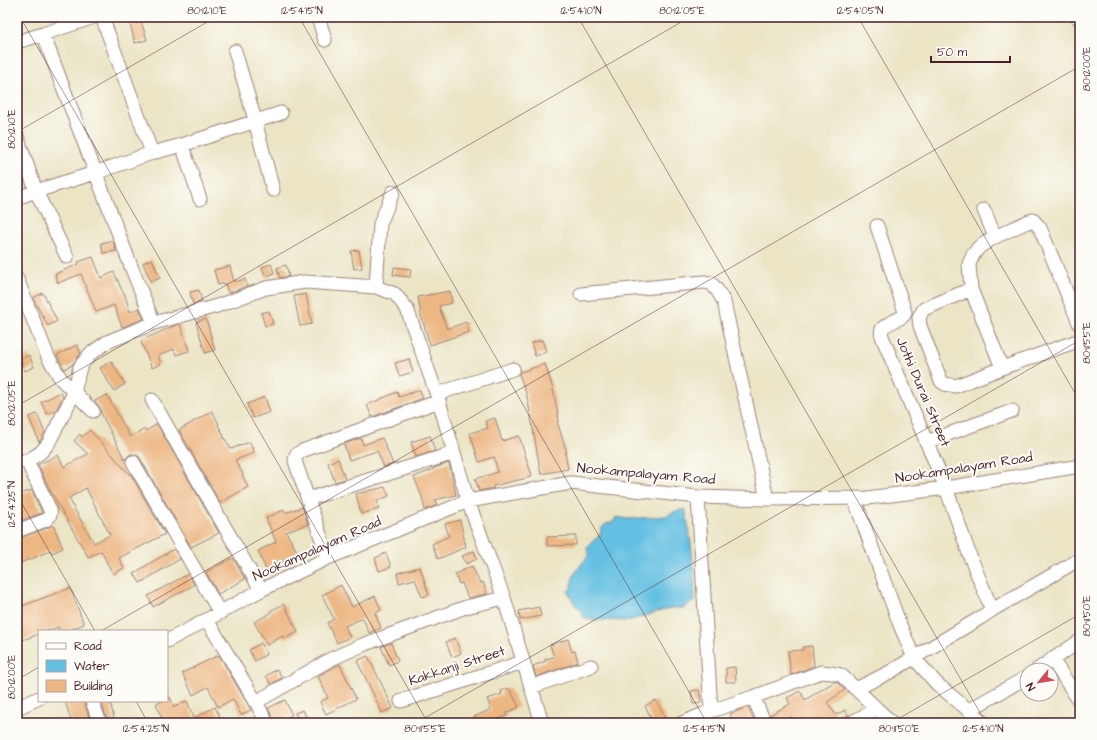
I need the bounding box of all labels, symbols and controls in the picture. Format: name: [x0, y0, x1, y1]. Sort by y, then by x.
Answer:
text: 80°12'10"E: [187, 4, 227, 18]
text: 12°54'15"N: [281, 4, 323, 18]
text: 12°54'10"N: [561, 4, 601, 18]
text: 80°12'05"E: [659, 4, 705, 18]
text: 12°54'05"N: [837, 4, 883, 18]
scale bar: [931, 38, 1010, 64]
text: 50 m: [937, 44, 968, 61]
text: 80°12'00"E: [1080, 47, 1094, 91]
text: 80°12'10"E: [5, 109, 19, 149]
text: 80°11'55"E: [1080, 322, 1094, 364]
street label: Jothi Durai Street: [891, 334, 955, 450]
text: 80°12'05"E: [5, 380, 19, 426]
street label: Nookampalayam Road: [894, 447, 1034, 489]
street label: Nookampalayam Road: [576, 458, 716, 490]
text: 12°54'25"N: [5, 481, 19, 527]
street label: Nookampalayam Road: [250, 512, 384, 586]
text: 80°11'50"E: [1080, 596, 1094, 636]
legend: [38, 630, 168, 702]
text: Road: [74, 638, 102, 655]
street label: Kakkanji Street: [406, 641, 508, 691]
text: 80°12'00"E: [5, 655, 19, 699]
text: Water: [74, 658, 110, 675]
north arrow: [1019, 662, 1059, 702]
text: Building: [74, 678, 112, 696]
text: N: [1023, 680, 1039, 693]
text: 12°54'25"N: [123, 722, 169, 736]
text: 80°11'55"E: [404, 722, 446, 736]
text: 12°54'15"N: [683, 722, 725, 736]
text: 80°11'50"E: [879, 722, 920, 736]
text: 12°54'10"N: [963, 722, 1003, 736]

